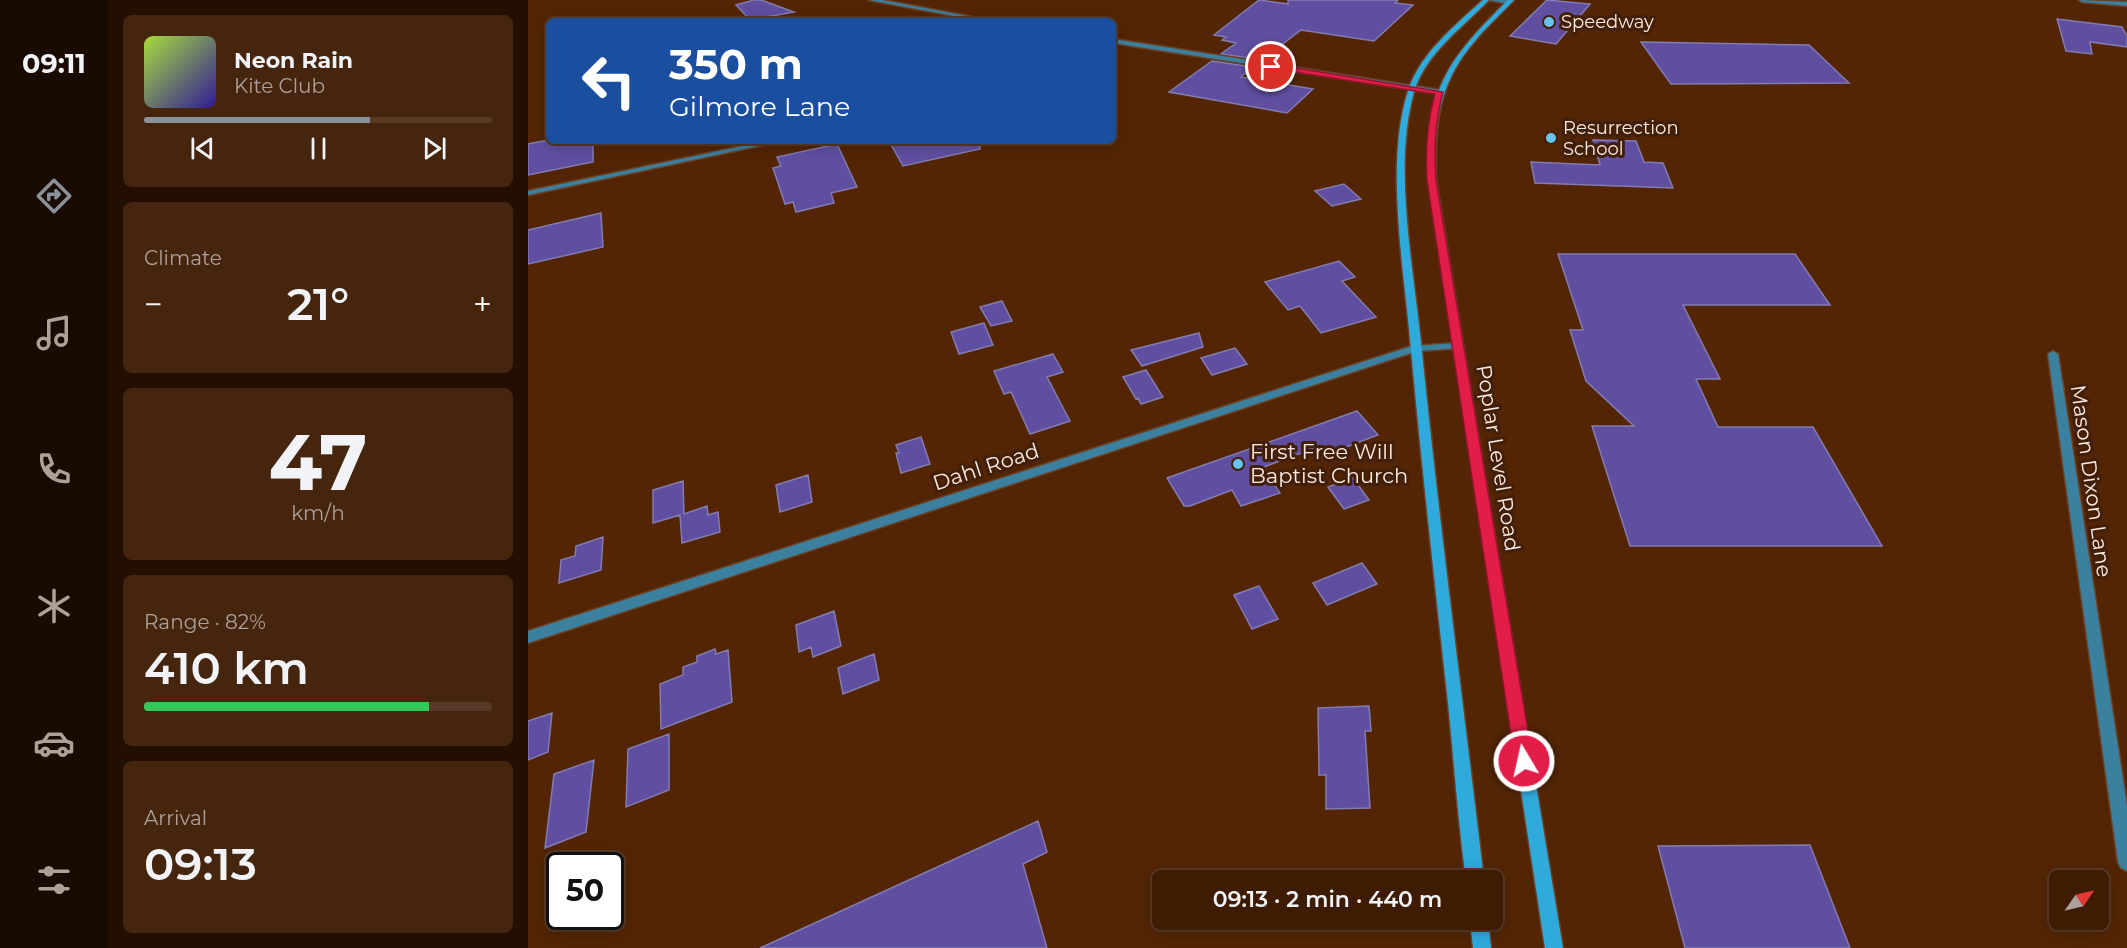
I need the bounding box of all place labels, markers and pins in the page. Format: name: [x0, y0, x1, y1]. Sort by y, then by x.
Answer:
place label: Speedway: [1561, 11, 1654, 33]
marker: Speedway: [1542, 15, 1556, 29]
pin: [1245, 41, 1296, 92]
place label: Resurrection School: [1563, 117, 1679, 160]
marker: Resurrection School: [1544, 131, 1558, 145]
place label: First Free Will Baptist Church: [1250, 439, 1408, 488]
marker: First Free Will Baptist Church: [1231, 457, 1245, 471]

